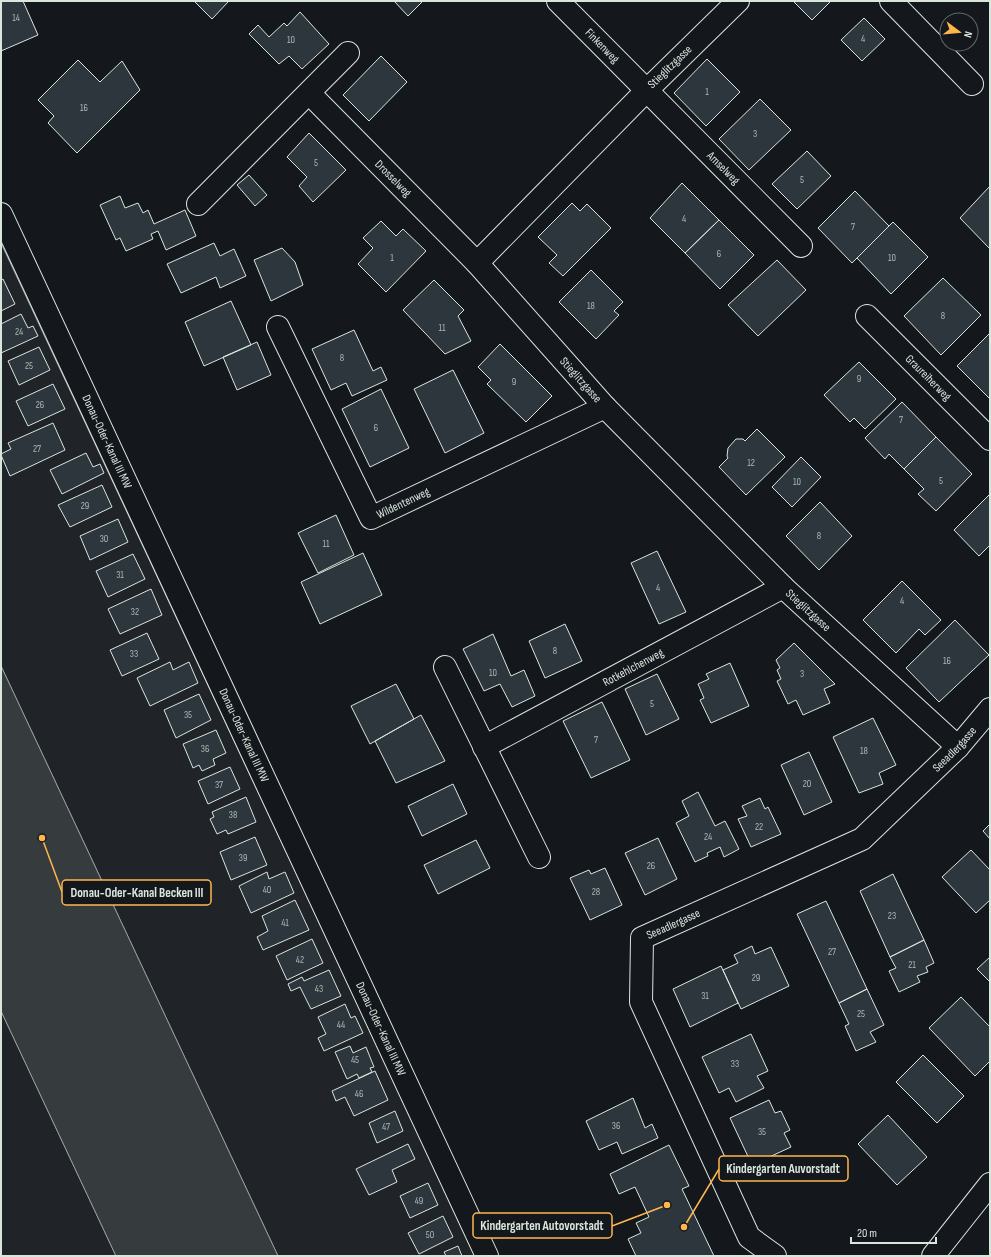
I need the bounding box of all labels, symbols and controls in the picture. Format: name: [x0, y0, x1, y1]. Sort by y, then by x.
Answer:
house number: 14: [12, 12, 20, 24]
north arrow: [939, 12, 979, 52]
street label: Finkenweg: [582, 25, 623, 66]
text: N: [961, 30, 975, 39]
house number: 4: [861, 33, 865, 45]
house number: 10: [287, 34, 295, 46]
street label: Stieglitzgasse: [645, 42, 695, 92]
house number: 1: [705, 86, 709, 98]
house number: 16: [80, 102, 88, 114]
house number: 3: [753, 128, 757, 140]
street label: Amselweg: [703, 147, 743, 188]
house number: 5: [314, 157, 318, 169]
street label: Drosselweg: [372, 157, 415, 200]
house number: 5: [800, 174, 804, 186]
house number: 4: [682, 213, 686, 225]
house number: 7: [851, 221, 855, 233]
house number: 6: [717, 248, 721, 260]
house number: 1: [390, 252, 394, 264]
house number: 10: [888, 252, 896, 264]
house number: 18: [587, 300, 595, 312]
house number: 8: [941, 310, 945, 322]
house number: 11: [439, 322, 446, 334]
house number: 24: [15, 326, 23, 338]
street label: Graureiherweg: [902, 351, 955, 404]
house number: 8: [340, 352, 344, 364]
street label: Stieglitzgasse: [557, 354, 605, 406]
house number: 25: [25, 360, 33, 372]
house number: 9: [857, 373, 861, 385]
house number: 9: [512, 376, 516, 388]
street label: Donau-Oder-Kanal III MW: [79, 392, 135, 491]
house number: 26: [36, 399, 44, 411]
house number: 7: [899, 414, 903, 426]
house number: 6: [374, 422, 378, 434]
house number: 27: [33, 443, 41, 455]
house number: 12: [747, 457, 755, 469]
house number: 5: [939, 475, 943, 487]
house number: 10: [793, 476, 801, 488]
street label: Wildentenweg: [374, 484, 432, 522]
house number: 29: [81, 500, 89, 512]
house number: 8: [817, 530, 821, 542]
house number: 30: [100, 533, 108, 545]
house number: 11: [323, 538, 330, 550]
house number: 31: [116, 569, 124, 581]
house number: 4: [656, 582, 660, 594]
street label: Stieglitzgasse: [783, 586, 834, 635]
house number: 4: [900, 595, 904, 607]
house number: 32: [131, 606, 139, 618]
house number: 8: [553, 645, 557, 657]
street label: Rotkehlchenweg: [600, 645, 666, 690]
house number: 33: [130, 648, 138, 660]
house number: 16: [943, 655, 951, 667]
house number: 10: [489, 667, 497, 679]
house number: 3: [800, 668, 804, 680]
street label: Donau-Oder-Kanal III MW: [216, 686, 272, 785]
house number: 5: [650, 698, 654, 710]
house number: 35: [184, 709, 192, 721]
street label: Seeadlergasse: [929, 723, 980, 775]
house number: 7: [594, 734, 598, 746]
house number: 36: [201, 743, 209, 755]
house number: 18: [860, 745, 868, 757]
house number: 20: [803, 778, 811, 790]
house number: 37: [215, 779, 223, 791]
house number: 38: [229, 809, 237, 821]
house number: 22: [755, 821, 763, 833]
house number: 24: [704, 831, 712, 843]
house number: 39: [239, 852, 247, 864]
house number: 26: [647, 860, 655, 872]
callout: Donau-Oder-Kanal Becken III: [62, 880, 211, 905]
house number: 40: [263, 884, 271, 896]
text: Donau-Oder-Kanal Becken III: [70, 885, 204, 901]
house number: 28: [592, 886, 600, 898]
street label: Seeadlergasse: [644, 905, 702, 943]
house number: 23: [888, 910, 896, 922]
house number: 41: [281, 917, 289, 929]
house number: 27: [828, 946, 836, 958]
house number: 42: [296, 954, 304, 966]
house number: 21: [908, 959, 916, 971]
house number: 29: [752, 972, 760, 984]
street label: Donau-Oder-Kanal III MW: [353, 979, 409, 1078]
house number: 43: [315, 983, 323, 995]
house number: 31: [701, 990, 709, 1002]
house number: 25: [857, 1008, 865, 1020]
house number: 44: [337, 1019, 345, 1031]
house number: 45: [351, 1054, 359, 1066]
house number: 33: [731, 1058, 739, 1070]
house number: 46: [355, 1088, 363, 1100]
house number: 36: [612, 1120, 620, 1132]
house number: 47: [382, 1121, 390, 1133]
house number: 35: [758, 1126, 766, 1138]
callout: Kindergarten Auvorstadt: [719, 1156, 848, 1181]
text: Kindergarten Auvorstadt: [726, 1161, 840, 1177]
house number: 49: [415, 1195, 423, 1207]
callout: Kindergarten Autovorstadt: [473, 1213, 612, 1238]
text: Kindergarten Autovorstadt: [480, 1218, 604, 1234]
scale bar: [851, 1219, 936, 1245]
text: 20 m: [857, 1226, 877, 1241]
house number: 50: [426, 1229, 434, 1241]

